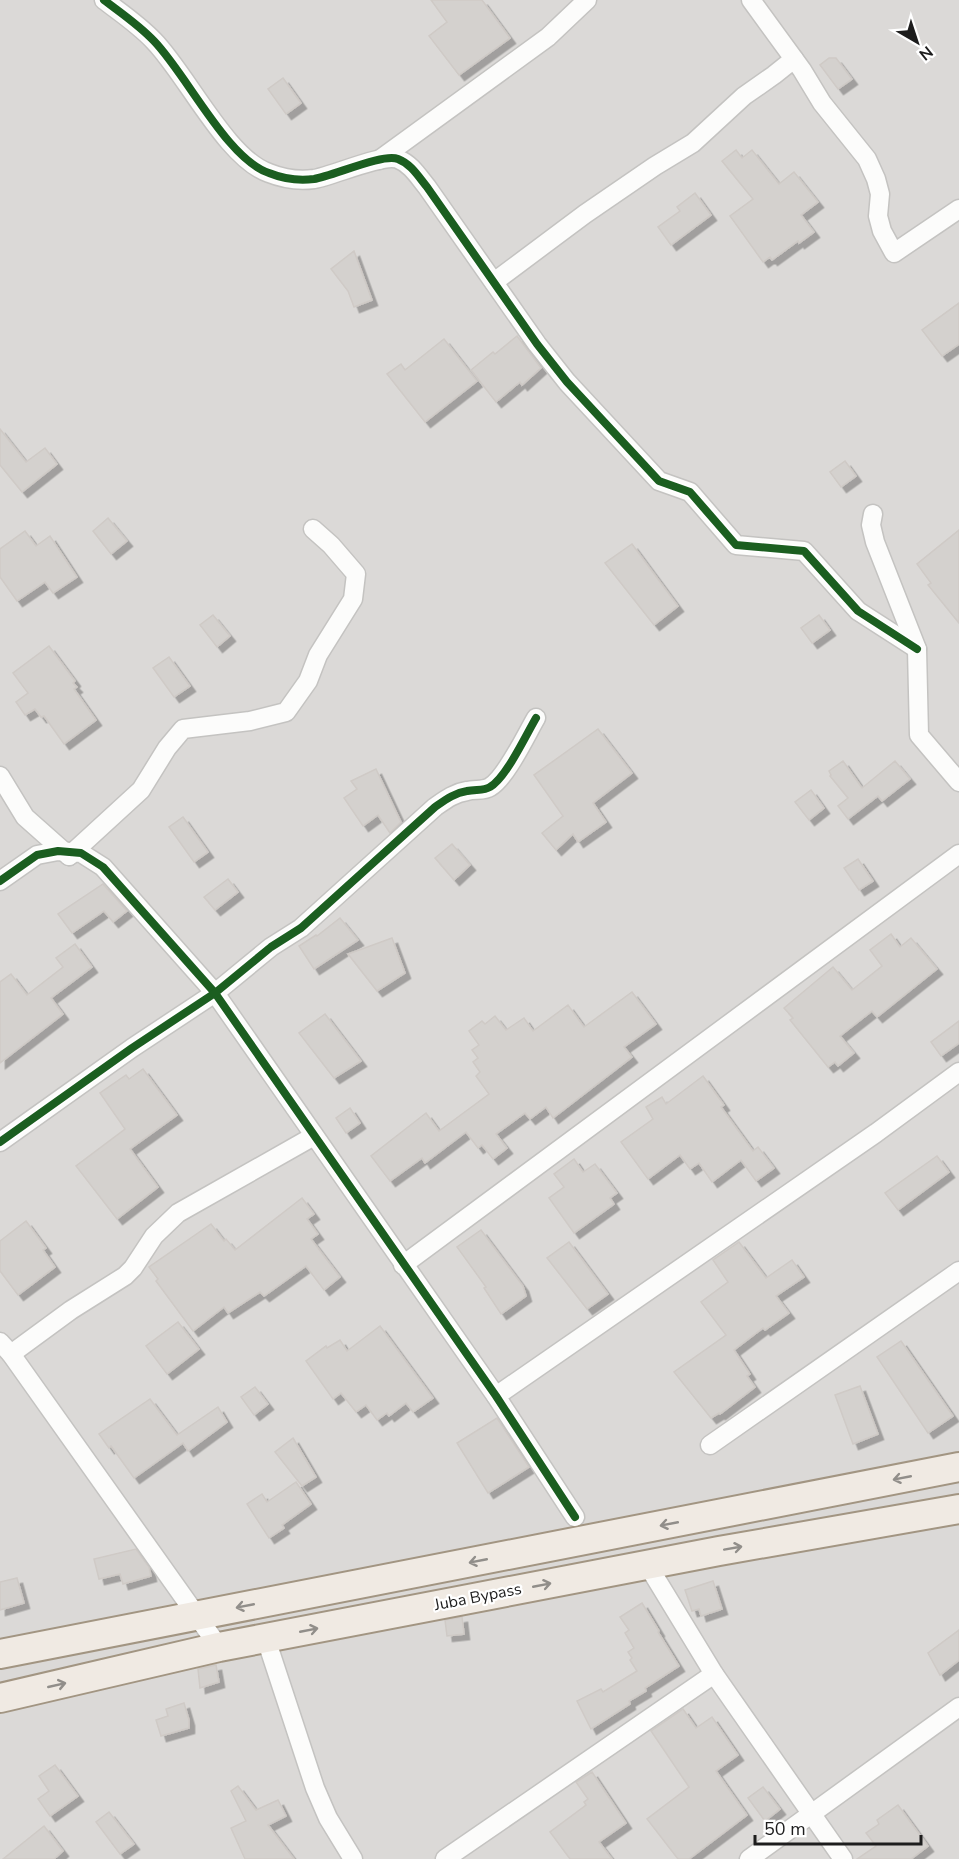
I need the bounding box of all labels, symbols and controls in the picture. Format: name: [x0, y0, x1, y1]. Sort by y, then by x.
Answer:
north arrow: [887, 12, 947, 72]
text: N: [914, 41, 937, 65]
one-way arrow: [892, 1473, 912, 1484]
one-way arrow: [660, 1518, 679, 1530]
one-way arrow: [723, 1542, 743, 1553]
one-way arrow: [468, 1556, 488, 1567]
street label: Juba Bypass: [432, 1578, 523, 1616]
one-way arrow: [531, 1579, 551, 1590]
one-way arrow: [236, 1601, 255, 1612]
one-way arrow: [299, 1624, 318, 1635]
one-way arrow: [47, 1678, 66, 1690]
scale bar: [755, 1808, 922, 1846]
text: 50 m: [764, 1817, 806, 1841]

